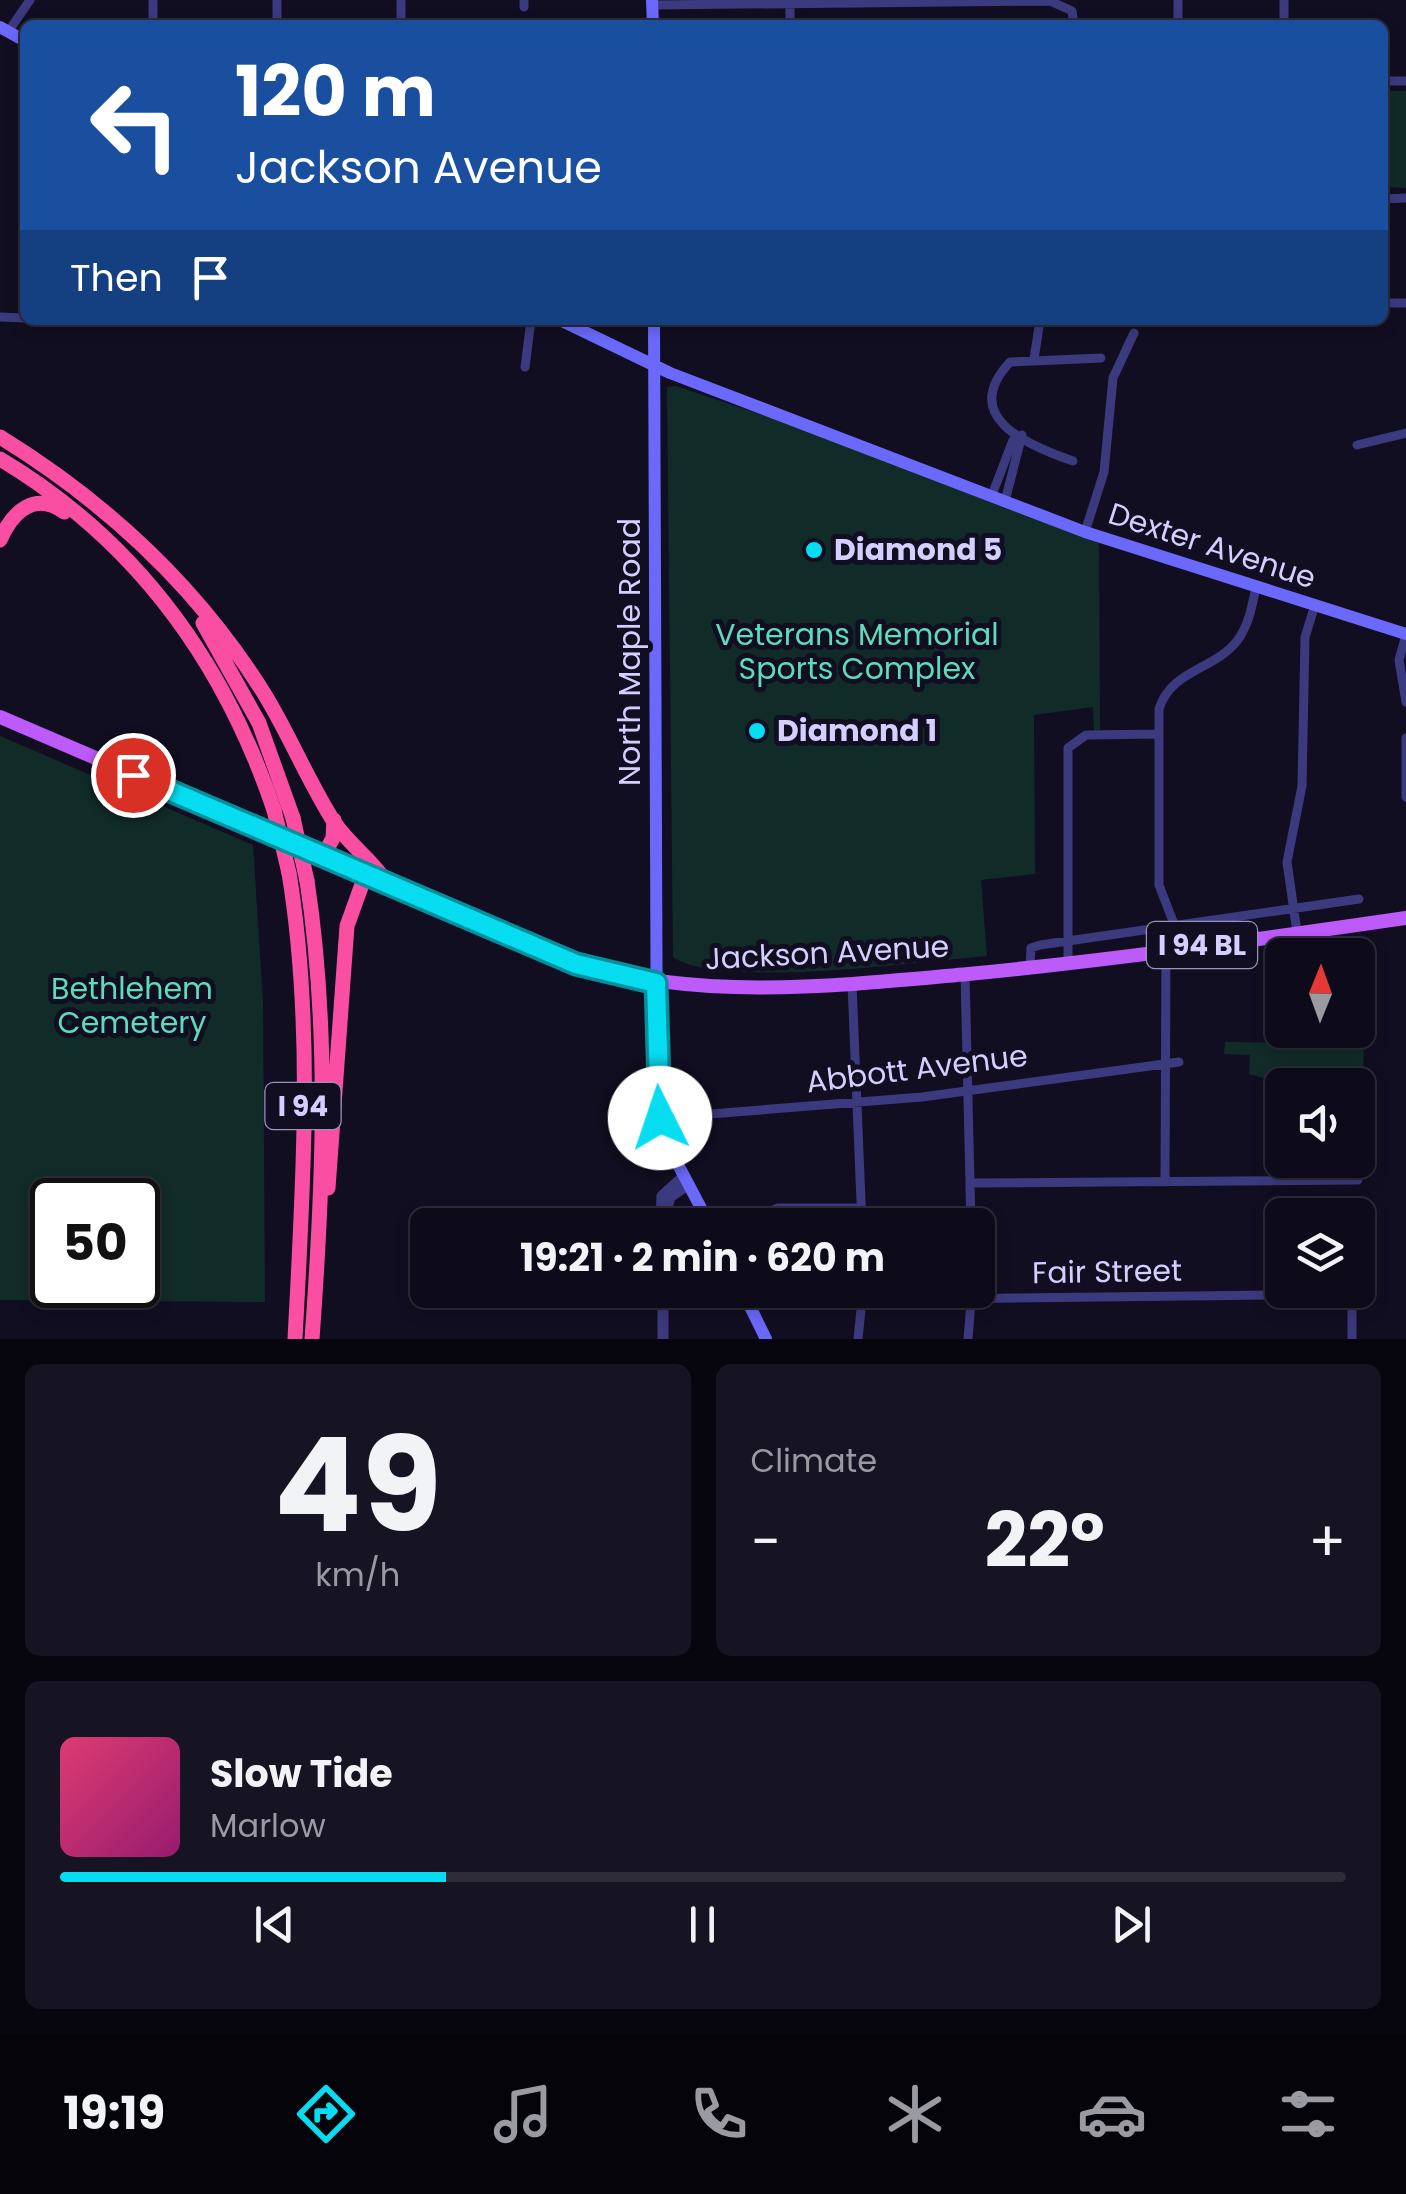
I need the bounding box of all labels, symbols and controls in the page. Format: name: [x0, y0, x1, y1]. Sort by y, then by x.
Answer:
text: 120 m: [235, 42, 436, 141]
icon: left: [70, 60, 200, 190]
text: Jackson Avenue: [235, 136, 602, 199]
icon: arrive: [183, 250, 238, 305]
text: Then: [70, 251, 163, 304]
street label: Dexter Avenue: [1103, 492, 1321, 599]
street label: North Maple Road: [608, 518, 651, 786]
place label: Diamond 5: [834, 528, 1002, 571]
marker: Diamond 5: [803, 539, 825, 561]
park label: Veterans Memorial Sports Complex: [715, 613, 999, 690]
place label: Diamond 1: [777, 709, 937, 752]
marker: Diamond 1: [746, 720, 768, 742]
pin: [91, 733, 176, 818]
icon: arrive: [106, 748, 161, 803]
road number: I 94 BL: [1147, 922, 1257, 968]
street label: Jackson Avenue: [704, 925, 950, 980]
north arrow: [1265, 938, 1375, 1048]
map controls: [1265, 938, 1375, 1308]
park label: Bethlehem Cemetery: [51, 967, 213, 1044]
street label: Abbott Avenue: [804, 1034, 1030, 1103]
position arrow: [608, 1066, 712, 1170]
button: sound: [1265, 1068, 1375, 1178]
road number: I 94: [266, 1083, 340, 1129]
speed limit sign: 50: [30, 1178, 160, 1308]
button: layers: [1265, 1198, 1375, 1308]
text: 19:21 · 2 min · 620 m: [520, 1231, 885, 1284]
street label: Fair Street: [1032, 1249, 1182, 1294]
text: 49: [274, 1394, 442, 1577]
text: Climate: [751, 1438, 877, 1483]
text: 22°: [984, 1488, 1105, 1593]
text: −: [751, 1503, 781, 1580]
text: +: [1308, 1503, 1346, 1580]
text: km/h: [315, 1552, 400, 1597]
text: Slow Tide: [210, 1747, 393, 1800]
text: Marlow: [210, 1803, 326, 1848]
icon: previous: [247, 1897, 302, 1952]
icon: pause: [675, 1897, 730, 1952]
icon: next: [1104, 1897, 1159, 1952]
icon: directions: [291, 2079, 361, 2149]
icon: music: [488, 2079, 558, 2149]
icon: phone: [684, 2079, 754, 2149]
icon: climate: [880, 2079, 950, 2149]
icon: car: [1077, 2079, 1147, 2149]
icon: filters: [1273, 2079, 1343, 2149]
text: 19:19: [63, 2082, 165, 2145]

